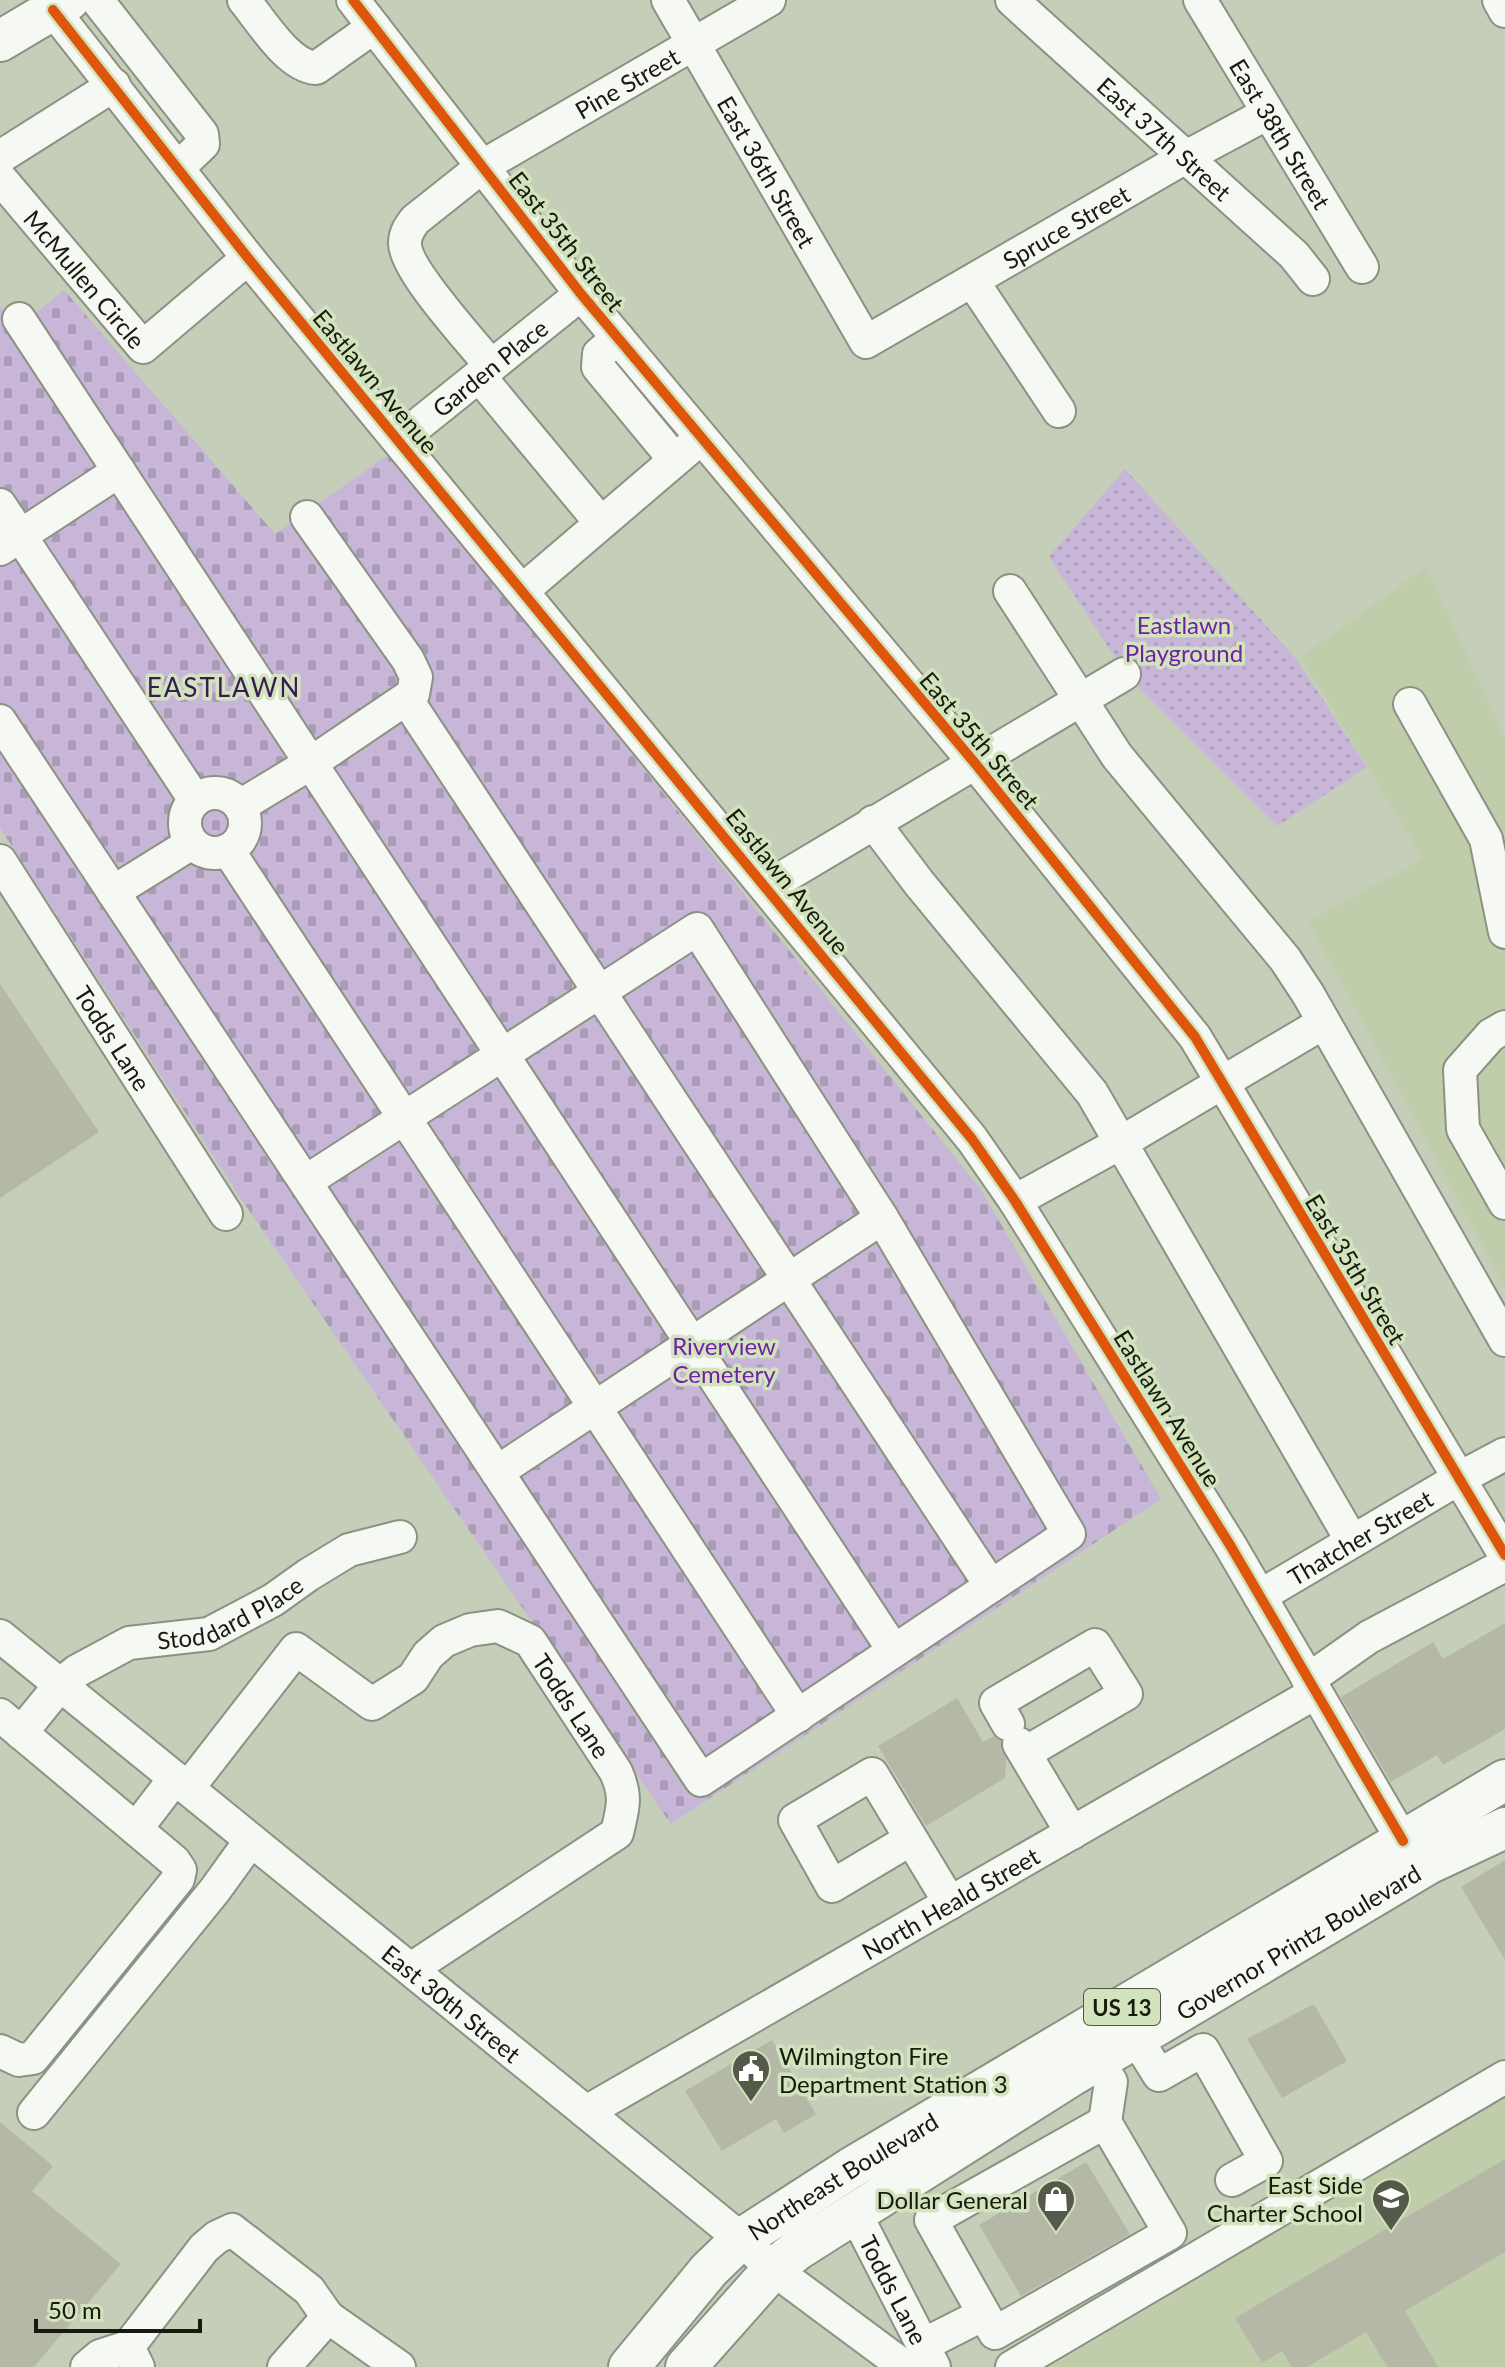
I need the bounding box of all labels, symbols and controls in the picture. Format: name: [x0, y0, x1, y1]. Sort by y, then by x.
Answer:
street label: Pine Street: [569, 41, 684, 124]
street label: East 38th Street: [1224, 53, 1338, 214]
street label: East 37th Street: [1092, 70, 1238, 206]
street label: East 36th Street: [712, 90, 823, 253]
street label: East 35th Street: [503, 165, 631, 317]
street label: Spruce Street: [997, 178, 1135, 274]
street label: McMullen Circle: [19, 204, 152, 354]
street label: Eastlawn Avenue: [307, 303, 445, 459]
street label: Garden Place: [426, 313, 553, 422]
park label: Eastlawn Playground: [1125, 610, 1243, 667]
street label: East 35th Street: [914, 666, 1046, 815]
district label: EASTLAWN: [147, 671, 301, 703]
street label: Eastlawn Avenue: [720, 802, 856, 960]
street label: Todds Lane: [69, 980, 157, 1096]
street label: East 35th Street: [1300, 1189, 1412, 1350]
street label: Eastlawn Avenue: [1108, 1324, 1228, 1492]
park label: Riverview Cemetery: [672, 1331, 776, 1388]
street label: Thatcher Street: [1282, 1483, 1438, 1591]
street label: Stoddard Place: [156, 1569, 308, 1654]
street label: Todds Lane: [528, 1648, 617, 1763]
street label: North Heald Street: [856, 1840, 1044, 1965]
street label: Governor Printz Boulevard: [1170, 1858, 1425, 2025]
street label: East 30th Street: [377, 1938, 527, 2068]
road number: US 13: [1084, 1989, 1160, 2025]
place label: Wilmington Fire Department Station 3: [779, 2041, 1008, 2098]
public building icon: Wilmington Fire Department Station 3: [730, 2048, 772, 2103]
street label: Northeast Boulevard: [742, 2106, 943, 2245]
place label: East Side Charter School: [1207, 2170, 1363, 2227]
school or university icon: East Side Charter School: [1370, 2177, 1412, 2232]
shop icon: Dollar General: [1035, 2178, 1077, 2233]
place label: Dollar General: [876, 2185, 1028, 2214]
street label: Todds Lane: [854, 2230, 934, 2349]
scale bar: [36, 2283, 200, 2333]
text: 50 m: [48, 2295, 102, 2324]

